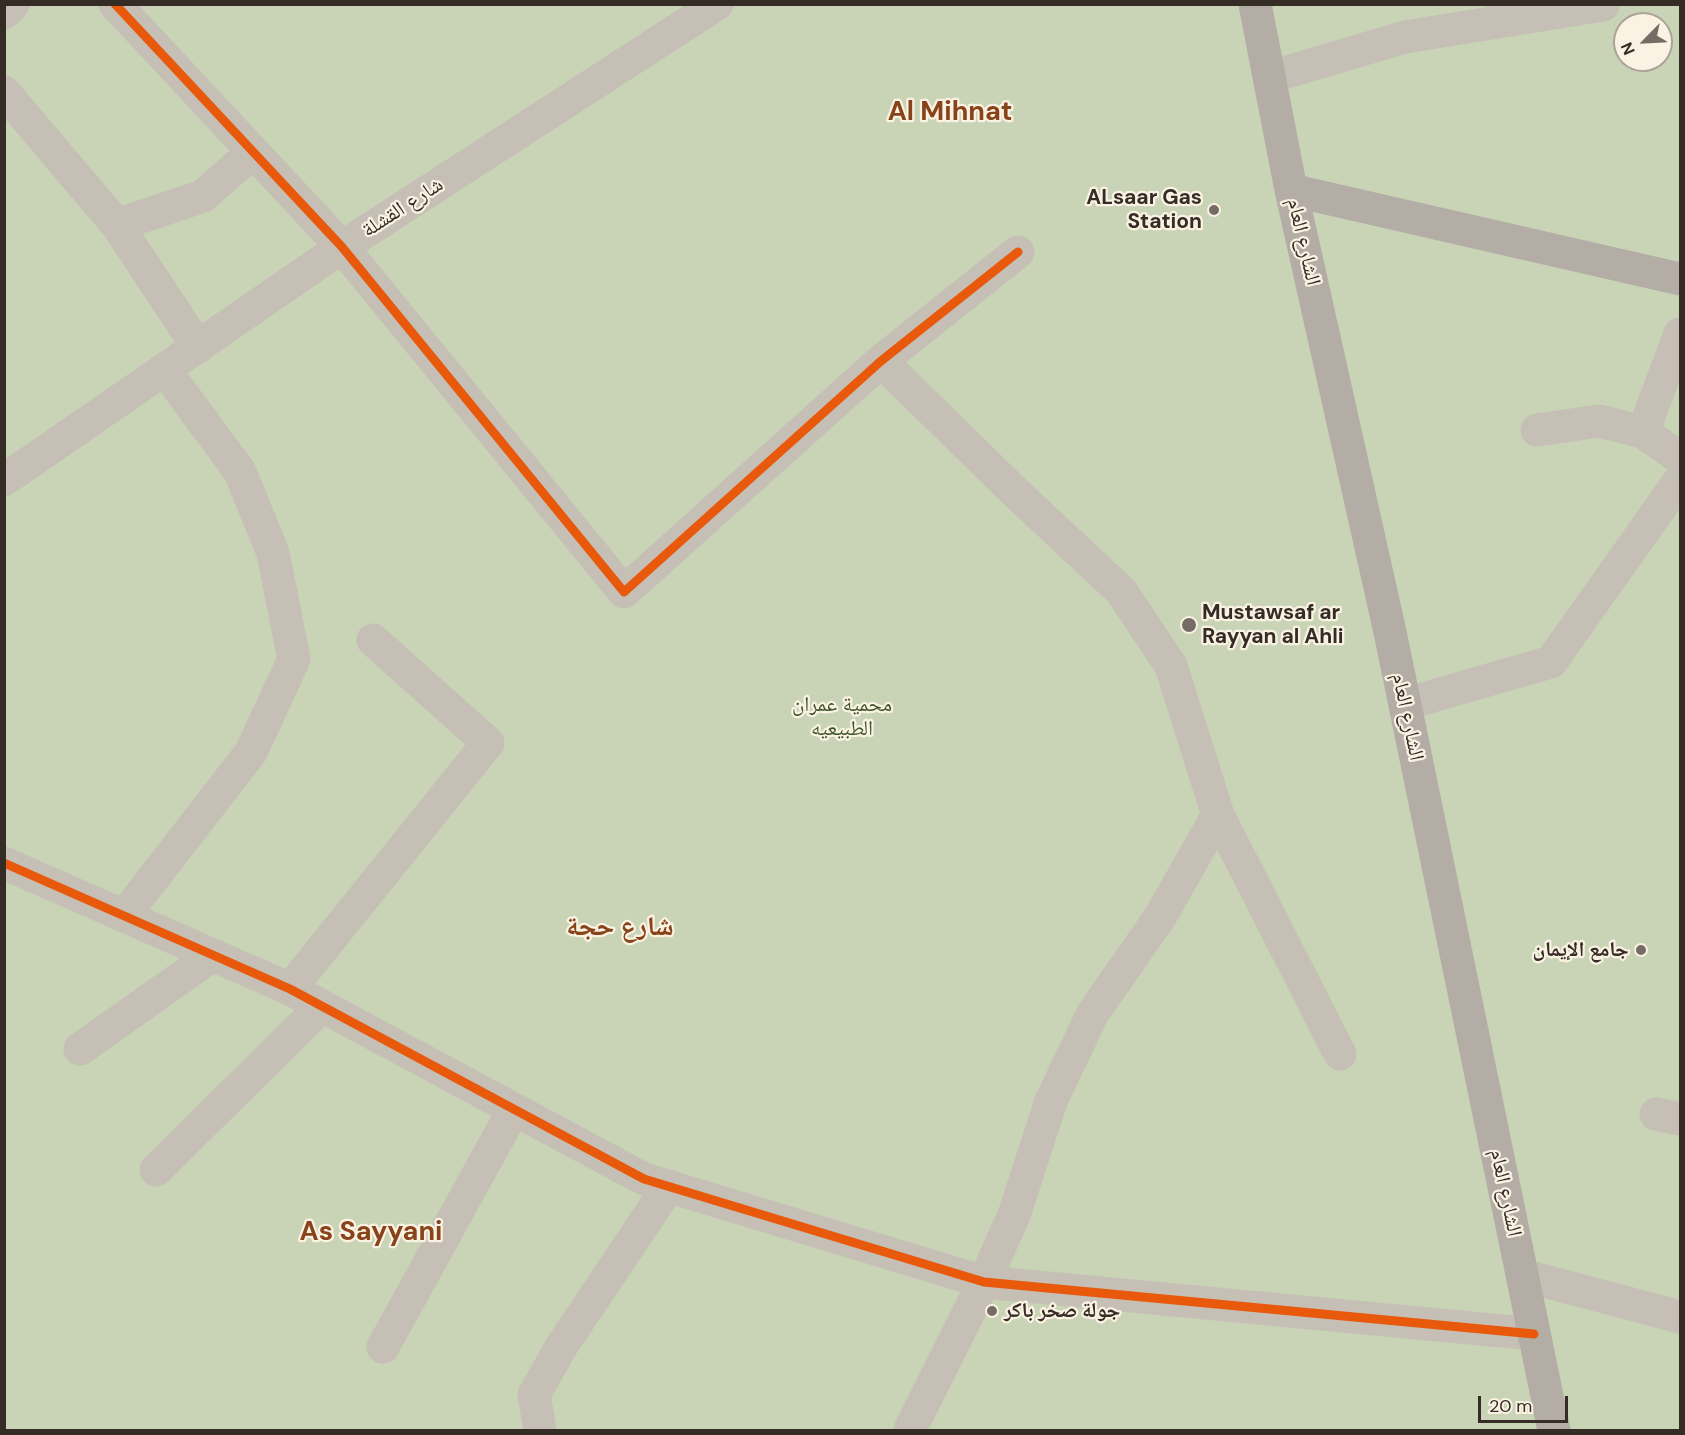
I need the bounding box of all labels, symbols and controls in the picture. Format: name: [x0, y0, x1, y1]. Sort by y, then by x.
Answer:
north arrow: [1613, 12, 1673, 72]
text: N: [1616, 39, 1640, 58]
district label: Al Mihnat: [888, 97, 1012, 129]
street label: شارع القشلة: [358, 172, 448, 244]
place label: ALsaar Gas Station: [1086, 185, 1202, 235]
street label: الشارع العام: [1281, 196, 1325, 288]
marker: ALsaar Gas Station: [1207, 203, 1221, 217]
place label: Mustawsaf ar Rayyan al Ahli: [1202, 600, 1344, 650]
marker: Mustawsaf ar Rayyan al Ahli: [1180, 616, 1198, 634]
street label: الشارع العام: [1385, 671, 1429, 763]
park label: محمية عمران الطبيعيه: [792, 692, 892, 742]
district label: شارع حجة: [566, 912, 674, 944]
place label: جامع الإيمان: [1532, 937, 1629, 963]
marker: جامع الإيمان: [1634, 943, 1648, 957]
street label: الشارع العام: [1483, 1147, 1527, 1239]
district label: As Sayyani: [300, 1217, 442, 1249]
place label: جولة صخر باكر: [1004, 1298, 1120, 1324]
marker: جولة صخر باكر: [985, 1304, 999, 1318]
scale bar: [1481, 1384, 1571, 1422]
text: 20 m: [1489, 1394, 1532, 1418]

